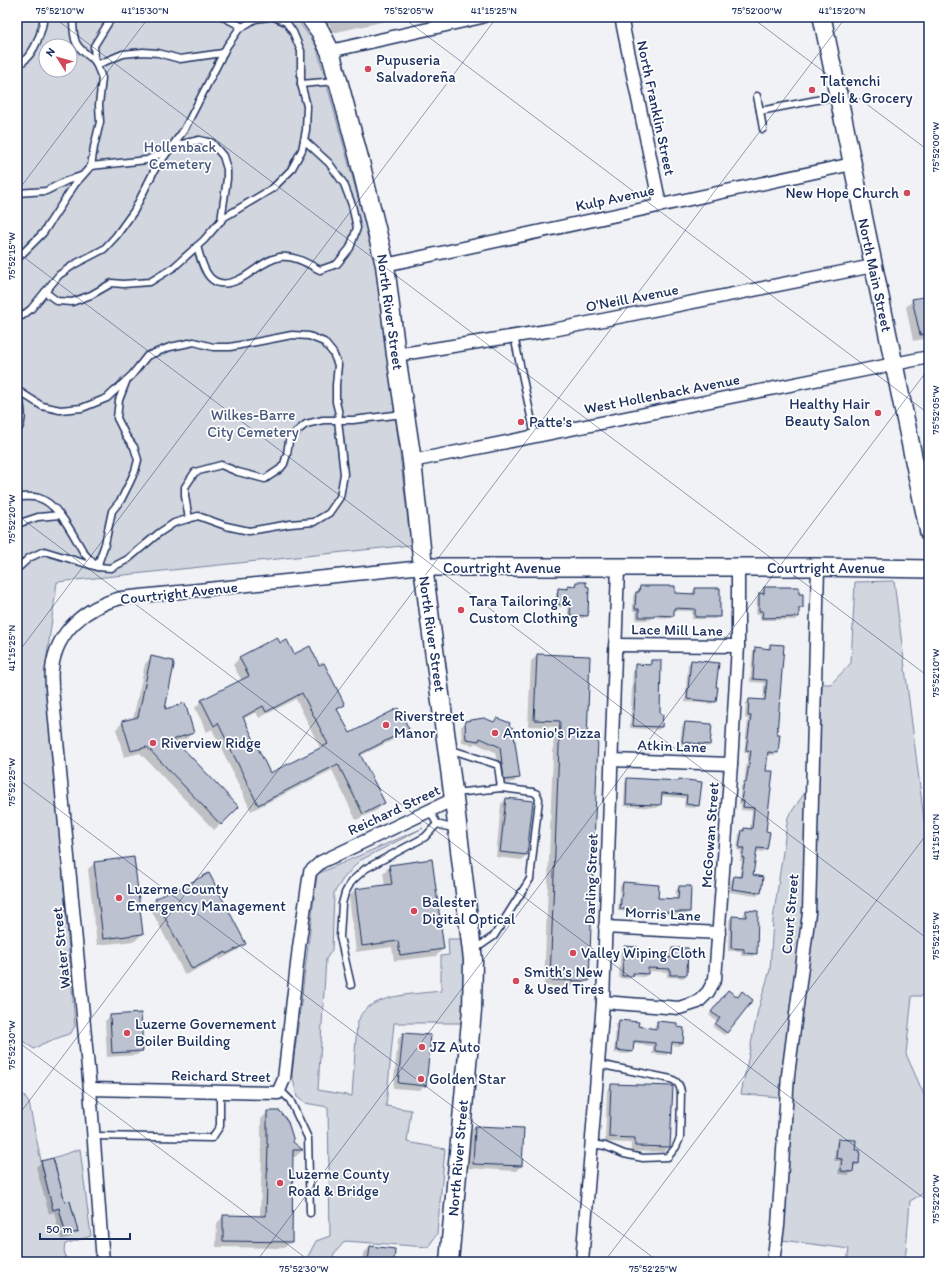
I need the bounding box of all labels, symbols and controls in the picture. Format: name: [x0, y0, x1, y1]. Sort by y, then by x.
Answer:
text: 75°52'10"W: [36, 4, 85, 17]
text: 41°15'30"N: [121, 4, 169, 17]
text: 75°52'05"W: [384, 4, 434, 17]
text: 41°15'25"N: [471, 4, 517, 17]
text: 75°52'00"W: [732, 4, 782, 17]
text: 41°15'20"N: [818, 4, 866, 17]
north arrow: [38, 38, 78, 78]
street label: North Franklin Street: [633, 39, 679, 177]
text: N: [43, 45, 58, 59]
place label: Pupuseria Salvadoreña: [376, 51, 456, 86]
marker: Pupuseria Salvadoreña: [363, 64, 373, 74]
place label: Tlatenchi Deli & Grocery: [820, 72, 912, 107]
marker: Tlatenchi Deli & Grocery: [807, 85, 817, 95]
text: 75°52'00"W: [929, 122, 942, 172]
park label: Hollenback Cemetery: [144, 138, 216, 173]
street label: Kulp Avenue: [574, 181, 656, 215]
place label: New Hope Church: [785, 184, 899, 202]
marker: New Hope Church: [902, 188, 912, 198]
street label: North Main Street: [854, 216, 896, 334]
text: 75°52'15"W: [5, 232, 18, 280]
street label: North River Street: [373, 253, 407, 372]
street label: O'Neill Avenue: [584, 280, 680, 316]
street label: West Hollenback Avenue: [583, 370, 741, 418]
text: 75°52'05"W: [929, 385, 942, 435]
place label: Healthy Hair Beauty Salon: [785, 395, 871, 430]
park label: Wilkes-Barre City Cemetery: [207, 406, 299, 441]
marker: Healthy Hair Beauty Salon: [873, 408, 883, 418]
place label: Patte's: [529, 413, 573, 431]
marker: Patte's: [516, 417, 526, 427]
text: 75°52'20"W: [5, 494, 18, 544]
street label: Courtright Avenue: [443, 559, 561, 577]
street label: Courtright Avenue: [767, 559, 885, 577]
street label: North River Street: [415, 575, 449, 694]
street label: Courtright Avenue: [119, 578, 239, 608]
place label: Tara Tailoring & Custom Clothing: [469, 592, 578, 627]
marker: Tara Tailoring & Custom Clothing: [456, 605, 466, 615]
street label: Lace Mill Lane: [631, 620, 723, 640]
text: 41°15'25"N: [5, 625, 18, 671]
text: 75°52'10"W: [929, 648, 942, 697]
place label: Riverstreet Manor: [394, 707, 465, 742]
marker: Riverstreet Manor: [381, 720, 391, 730]
place label: Antonio's Pizza: [503, 724, 601, 742]
marker: Antonio's Pizza: [490, 728, 500, 738]
place label: Riverview Ridge: [161, 734, 261, 752]
street label: Atkin Lane: [637, 736, 707, 756]
marker: Riverview Ridge: [148, 738, 158, 748]
text: 75°52'25"W: [5, 757, 18, 806]
street label: Reichard Street: [345, 781, 443, 839]
street label: McGowan Street: [697, 781, 723, 889]
text: 41°15'10"N: [929, 813, 942, 860]
street label: Darling Street: [580, 833, 602, 925]
street label: Court Street: [778, 873, 803, 955]
place label: Luzerne County Emergency Management: [127, 880, 286, 915]
marker: Luzerne County Emergency Management: [114, 893, 124, 903]
place label: Balester Digital Optical: [422, 893, 516, 928]
street label: Morris Lane: [625, 903, 701, 925]
street label: Water Street: [48, 906, 74, 990]
marker: Balester Digital Optical: [409, 906, 419, 916]
text: 75°52'15"W: [929, 912, 942, 960]
place label: Valley Wiping Cloth: [581, 944, 706, 962]
marker: Valley Wiping Cloth: [568, 948, 578, 958]
place label: Smith’s New & Used Tires: [524, 963, 605, 998]
marker: Smith’s New & Used Tires: [511, 976, 521, 986]
place label: Luzerne Governement Boiler Building: [135, 1015, 277, 1050]
text: 75°52'30"W: [5, 1020, 18, 1070]
marker: Luzerne Governement Boiler Building: [122, 1028, 132, 1038]
place label: JZ Auto: [430, 1038, 480, 1056]
marker: JZ Auto: [417, 1042, 427, 1052]
street label: Reichard Street: [171, 1066, 271, 1086]
place label: Golden Star: [429, 1070, 506, 1088]
marker: Golden Star: [416, 1074, 426, 1084]
street label: North River Street: [444, 1099, 472, 1217]
place label: Luzerne County Road & Bridge: [288, 1165, 389, 1200]
text: 75°52'20"W: [929, 1174, 942, 1224]
marker: Luzerne County Road & Bridge: [275, 1178, 285, 1188]
scale bar: [40, 1215, 130, 1241]
text: 50 m: [46, 1222, 72, 1236]
text: 75°52'30"W: [279, 1262, 329, 1275]
text: 75°52'25"W: [629, 1262, 678, 1275]

